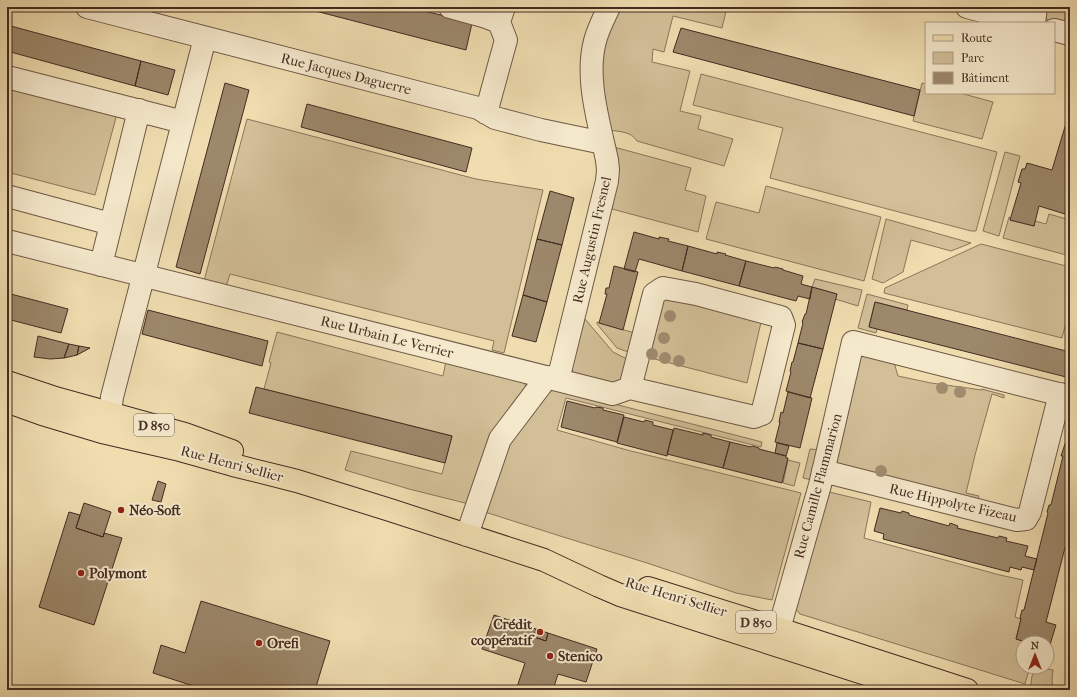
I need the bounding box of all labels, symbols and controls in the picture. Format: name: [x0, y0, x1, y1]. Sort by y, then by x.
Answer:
legend: [925, 22, 1055, 94]
text: Route: [961, 31, 993, 45]
street label: Rue Jacques Daguerre: [279, 50, 413, 98]
text: Parc: [961, 51, 984, 65]
text: Bâtiment: [961, 71, 1010, 85]
street label: Rue Augustin Fresnel: [569, 175, 615, 305]
street label: Rue Urbain Le Verrier: [319, 312, 455, 362]
street label: Rue Camille Flammarion: [790, 411, 846, 561]
road number: D 850: [134, 414, 174, 436]
street label: Rue Henri Sellier: [179, 442, 285, 486]
street label: Rue Hippolyte Fizeau: [888, 480, 1018, 526]
place label: Néo-Soft: [129, 502, 182, 519]
marker: Néo-Soft: [116, 505, 126, 515]
place label: Polymont: [89, 565, 148, 582]
marker: Polymont: [76, 568, 86, 578]
street label: Rue Henri Sellier: [623, 573, 729, 621]
road number: D 850: [736, 611, 776, 633]
place label: Crédit coopératif: [471, 616, 535, 649]
marker: Crédit coopératif: [535, 627, 545, 637]
place label: Orefi: [267, 635, 299, 652]
north arrow: [1015, 635, 1055, 675]
marker: Orefi: [254, 638, 264, 648]
text: N: [1031, 639, 1040, 652]
place label: Stenico: [558, 648, 603, 665]
marker: Stenico: [545, 651, 555, 661]

